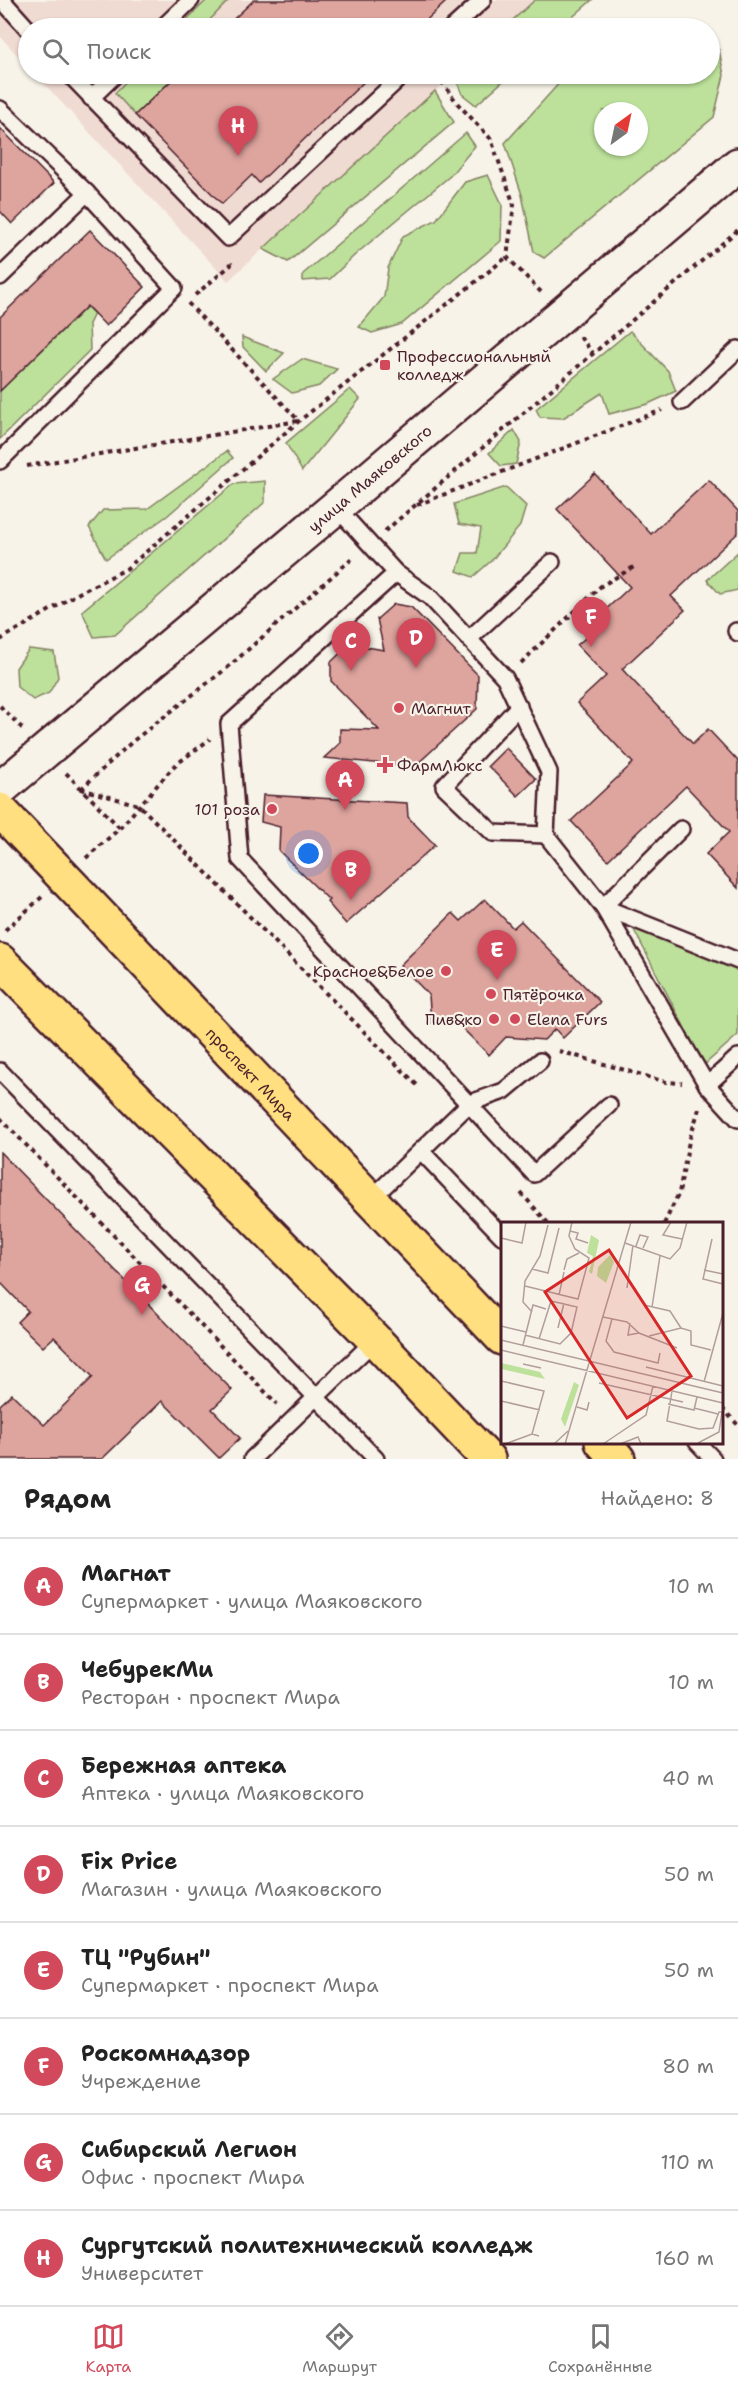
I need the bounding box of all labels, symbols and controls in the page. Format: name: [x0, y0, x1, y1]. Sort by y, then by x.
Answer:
search box: [18, 18, 720, 84]
icon: search: [39, 35, 72, 68]
text: Поиск: [87, 37, 151, 66]
north arrow: [594, 102, 648, 156]
pin: H: [218, 106, 258, 156]
place label: Профессиональный колледж: [397, 346, 551, 385]
marker: Профессиональный колледж: [378, 358, 392, 372]
street label: улица Маяковского: [303, 420, 436, 537]
pin: F: [572, 598, 610, 647]
pin: D: [396, 618, 436, 668]
pin: C: [332, 622, 370, 671]
place label: Магнит: [411, 698, 472, 719]
marker: Магнит: [392, 701, 406, 715]
place label: ФармЛюкс: [397, 755, 483, 776]
marker: ФармЛюкс: [378, 758, 392, 772]
pin: A: [326, 760, 364, 810]
place label: 101 роза: [194, 799, 260, 820]
marker: 101 роза: [265, 802, 279, 816]
your location: [294, 839, 323, 868]
pin: B: [332, 850, 370, 900]
pin: E: [478, 930, 516, 980]
place label: Красное&Белое: [313, 961, 434, 982]
marker: Красное&Белое: [439, 964, 453, 978]
place label: Пятёрочка: [503, 984, 584, 1005]
marker: Пятёрочка: [484, 987, 498, 1001]
place label: Пив&ко: [425, 1009, 482, 1030]
place label: Elena Furs: [527, 1009, 608, 1030]
marker: Пив&ко: [487, 1012, 501, 1026]
marker: Elena Furs: [508, 1012, 522, 1026]
street label: проспект Мира: [202, 1023, 300, 1125]
inset map: [501, 1222, 723, 1444]
pin: G: [122, 1266, 162, 1315]
text: Рядом: [24, 1481, 111, 1516]
text: Найдено: 8: [601, 1485, 714, 1511]
text: Магнат: [81, 1559, 171, 1588]
text: A: [36, 1573, 51, 1599]
text: 10 m: [668, 1573, 714, 1599]
text: Супермаркет · улица Маяковского: [81, 1588, 423, 1614]
text: ЧебурекМи: [81, 1655, 213, 1684]
text: B: [37, 1669, 50, 1695]
text: 10 m: [668, 1669, 714, 1695]
text: Ресторан · проспект Мира: [81, 1684, 340, 1710]
text: Бережная аптека: [81, 1751, 286, 1780]
text: C: [37, 1765, 50, 1791]
text: 40 m: [662, 1765, 714, 1791]
text: Аптека · улица Маяковского: [81, 1780, 364, 1806]
text: Fix Price: [81, 1847, 177, 1876]
text: D: [36, 1861, 51, 1887]
text: 50 m: [664, 1861, 714, 1887]
text: Магазин · улица Маяковского: [81, 1876, 382, 1902]
text: ТЦ "Рубин": [81, 1943, 211, 1972]
text: E: [37, 1957, 50, 1983]
text: 50 m: [664, 1957, 714, 1983]
text: Супермаркет · проспект Мира: [81, 1972, 379, 1998]
text: Роскомнадзор: [81, 2039, 250, 2068]
text: F: [38, 2053, 49, 2079]
text: 80 m: [662, 2053, 714, 2079]
text: Учреждение: [81, 2068, 201, 2094]
text: Сибирский Легион: [81, 2135, 297, 2164]
text: G: [35, 2149, 52, 2175]
text: 110 m: [660, 2149, 714, 2175]
text: Офис · проспект Мира: [81, 2164, 304, 2190]
text: Сургутский политехнический колледж: [81, 2231, 532, 2260]
text: H: [36, 2245, 51, 2271]
text: 160 m: [655, 2245, 714, 2271]
text: Университет: [81, 2260, 203, 2286]
tab: Карта: [86, 2320, 131, 2377]
tab: Маршрут: [302, 2320, 377, 2377]
tab: Сохранённые: [548, 2320, 652, 2377]

